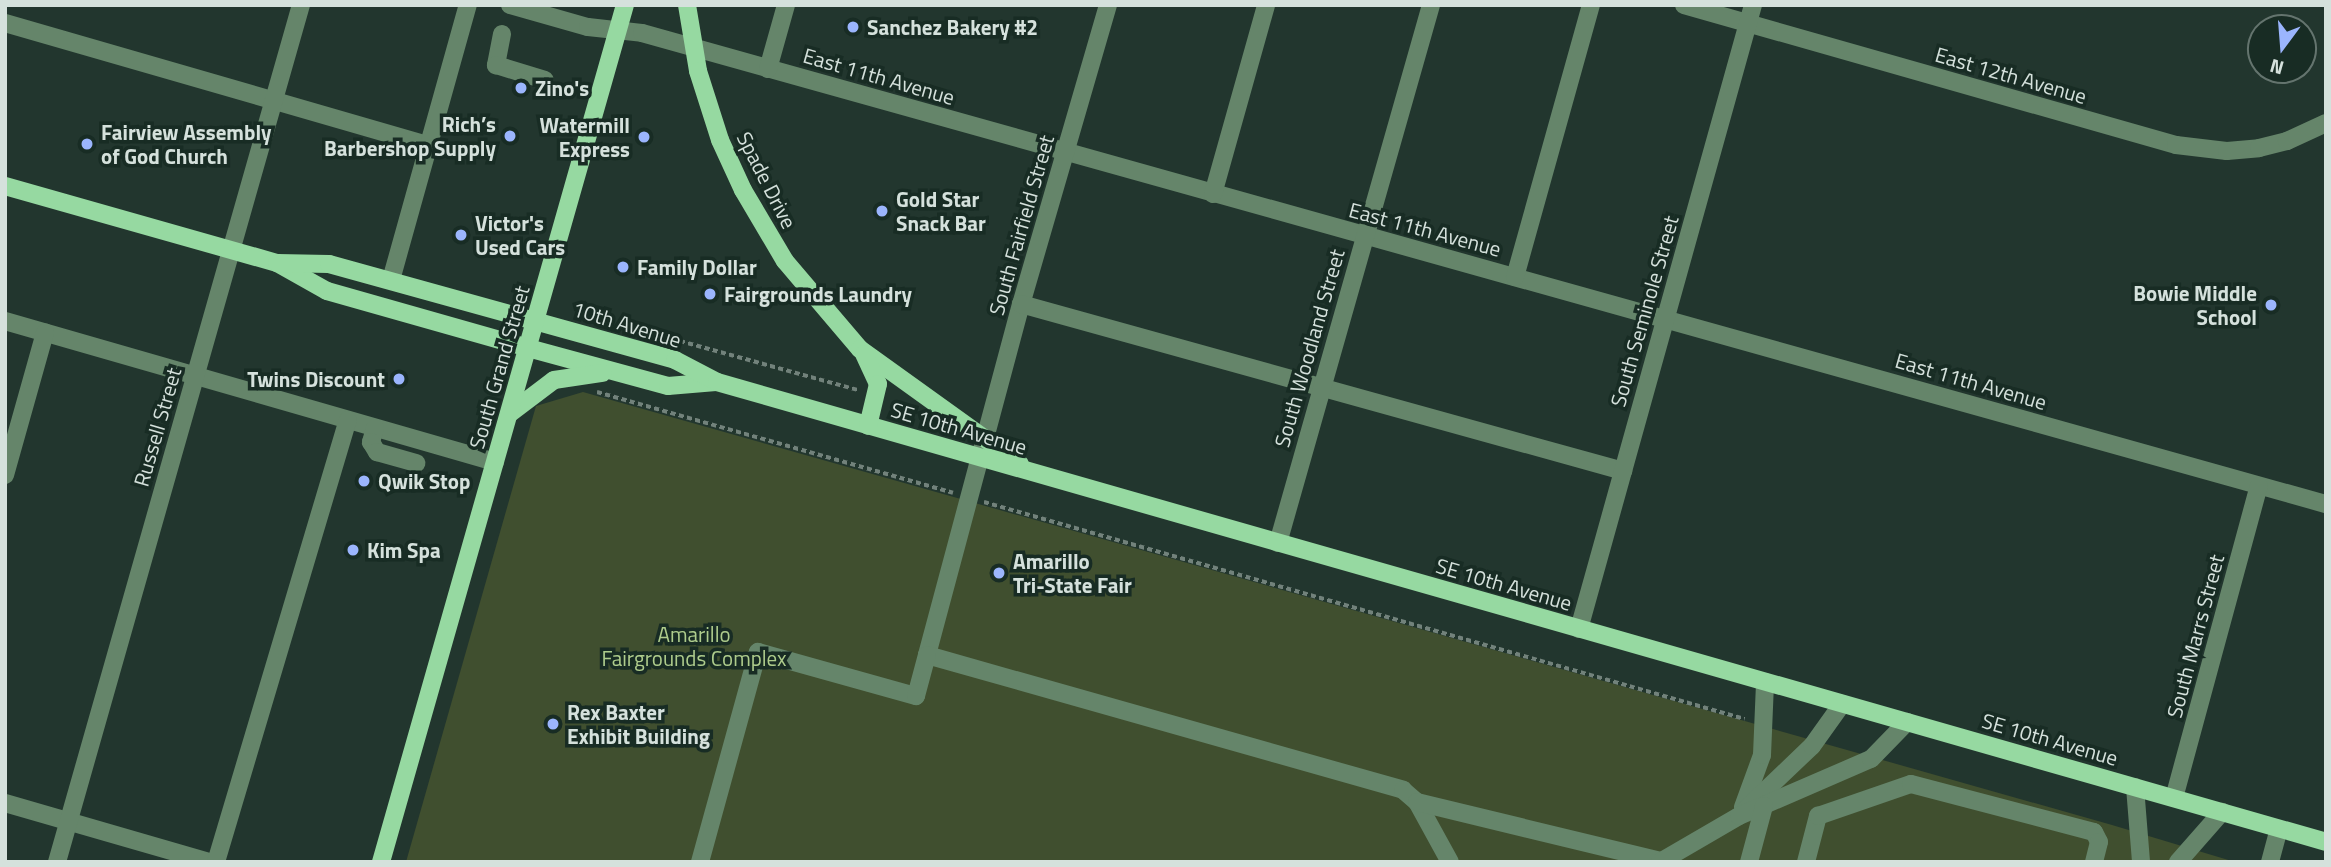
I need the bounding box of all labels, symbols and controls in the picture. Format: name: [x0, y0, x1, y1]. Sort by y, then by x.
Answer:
place label: Sanchez Bakery #2: [867, 14, 1038, 40]
north arrow: [2247, 14, 2317, 84]
marker: Sanchez Bakery #2: [845, 19, 861, 35]
street label: East 12th Avenue: [1932, 41, 2090, 109]
street label: East 11th Avenue: [800, 42, 958, 110]
text: N: [2266, 52, 2287, 84]
place label: Zino's: [535, 75, 589, 101]
marker: Zino's: [513, 80, 529, 96]
place label: Rich’s Barbershop Supply: [324, 111, 496, 161]
place label: Watermill Express: [540, 112, 630, 162]
place label: Fairview Assembly of God Church: [101, 119, 272, 169]
street label: Spade Drive: [732, 127, 802, 233]
marker: Rich’s Barbershop Supply: [502, 128, 518, 144]
marker: Watermill Express: [636, 129, 652, 145]
street label: South Fairfield Street: [983, 132, 1059, 318]
marker: Fairview Assembly of God Church: [79, 136, 95, 152]
place label: Gold Star Snack Bar: [896, 186, 986, 236]
street label: East 11th Avenue: [1346, 197, 1504, 261]
marker: Gold Star Snack Bar: [874, 203, 890, 219]
place label: Victor's Used Cars: [475, 210, 565, 260]
street label: South Seminole Street: [1605, 213, 1683, 409]
marker: Victor's Used Cars: [453, 227, 469, 243]
street label: South Woodland Street: [1269, 246, 1349, 450]
place label: Family Dollar: [637, 254, 757, 280]
marker: Family Dollar: [615, 259, 631, 275]
place label: Bowie Middle School: [2133, 280, 2257, 330]
place label: Fairgrounds Laundry: [724, 281, 912, 307]
street label: South Grand Street: [464, 282, 534, 452]
marker: Fairgrounds Laundry: [702, 286, 718, 302]
street label: 10th Avenue: [570, 296, 684, 352]
marker: Bowie Middle School: [2263, 297, 2279, 313]
street label: East 11th Avenue: [1892, 347, 2050, 415]
street label: Russell Street: [128, 365, 186, 489]
place label: Twins Discount: [247, 366, 385, 392]
marker: Twins Discount: [391, 371, 407, 387]
street label: SE 10th Avenue: [888, 397, 1030, 459]
place label: Qwik Stop: [378, 468, 470, 494]
marker: Qwik Stop: [356, 473, 372, 489]
place label: Kim Spa: [367, 537, 441, 563]
marker: Kim Spa: [345, 542, 361, 558]
place label: Amarillo Tri-State Fair: [1013, 548, 1132, 598]
street label: South Marrs Street: [2161, 552, 2229, 720]
street label: SE 10th Avenue: [1433, 553, 1575, 615]
marker: Amarillo Tri-State Fair: [991, 565, 1007, 581]
park label: Amarillo Fairgrounds Complex: [601, 621, 787, 671]
place label: Rex Baxter Exhibit Building: [567, 699, 710, 749]
street label: SE 10th Avenue: [1979, 708, 2121, 770]
marker: Rex Baxter Exhibit Building: [545, 716, 561, 732]

